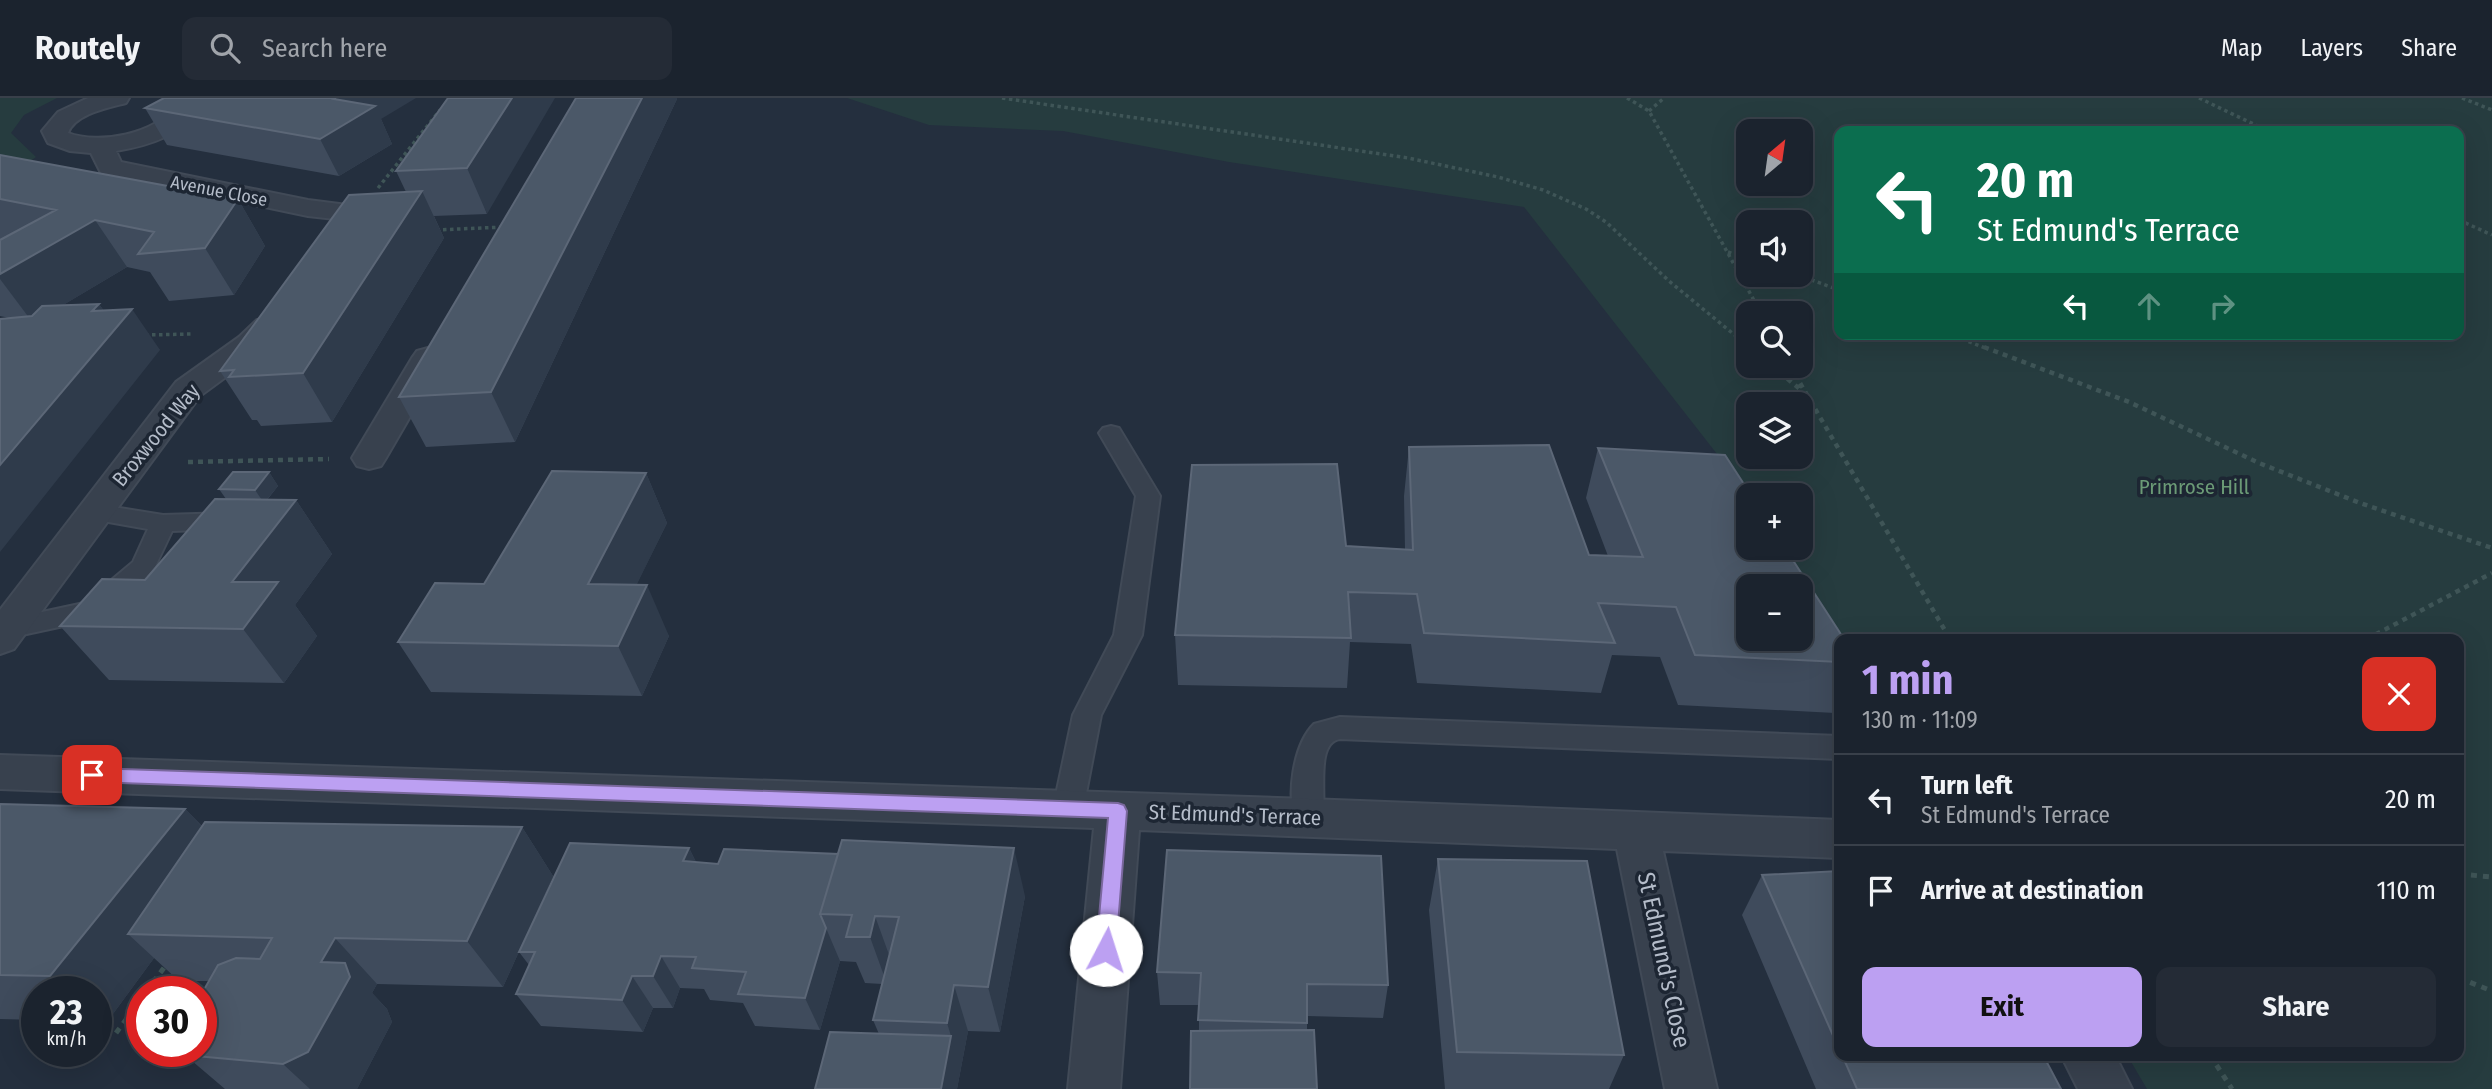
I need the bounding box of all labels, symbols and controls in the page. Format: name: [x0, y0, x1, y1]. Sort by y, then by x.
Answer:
search box: [182, 17, 672, 80]
text: Routely: [35, 28, 140, 68]
icon: search: [206, 29, 244, 67]
text: Search here: [262, 33, 387, 64]
text: Map: [2221, 34, 2263, 62]
text: Layers: [2301, 34, 2363, 62]
text: Share: [2401, 34, 2457, 62]
north arrow: [1736, 119, 1813, 196]
map controls: [1736, 119, 1813, 651]
text: 20 m: [1977, 151, 2074, 210]
icon: left: [1862, 154, 1953, 245]
street label: Avenue Close: [169, 171, 269, 211]
button: sound: [1736, 210, 1813, 287]
text: St Edmund's Terrace: [1977, 211, 2240, 249]
icon: left: [2057, 287, 2095, 325]
icon: ahead: [2130, 287, 2168, 325]
icon: right: [2203, 287, 2241, 325]
button: search: [1736, 301, 1813, 378]
street label: Broxwood Way: [107, 378, 206, 492]
button: layers: [1736, 392, 1813, 469]
park label: Primrose Hill: [2139, 474, 2250, 500]
button: +: [1736, 483, 1813, 560]
button: −: [1736, 574, 1813, 651]
text: 1 min: [1862, 655, 1953, 705]
button: close: [2362, 657, 2436, 731]
text: 130 m · 11:09: [1862, 706, 1978, 734]
pin: [62, 745, 122, 805]
icon: arrive: [73, 756, 111, 794]
text: Turn left: [1921, 770, 2013, 801]
icon: left: [1862, 781, 1900, 819]
text: 20 m: [2385, 784, 2436, 815]
street label: St Edmund's Terrace: [1148, 799, 1322, 831]
text: St Edmund's Terrace: [1921, 801, 2110, 829]
street label: St Edmund's Close: [1632, 870, 1696, 1050]
icon: arrive: [1862, 872, 1900, 910]
text: Arrive at destination: [1921, 875, 2144, 906]
text: 110 m: [2376, 875, 2436, 906]
position arrow: [1069, 913, 1143, 987]
button: Exit: [1862, 967, 2142, 1047]
button: Share: [2156, 967, 2436, 1047]
speed limit sign: 30: [126, 976, 217, 1067]
text: 23: [50, 991, 83, 1033]
text: km/h: [46, 1028, 87, 1050]

